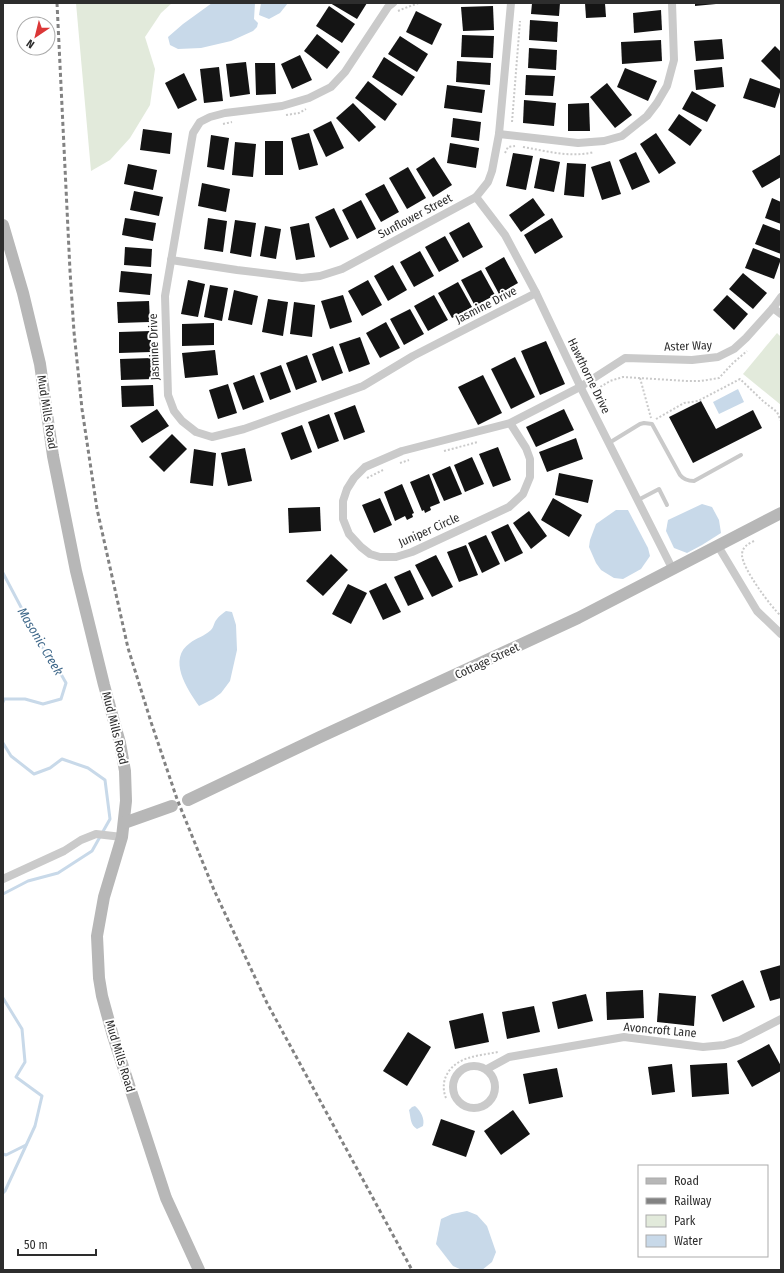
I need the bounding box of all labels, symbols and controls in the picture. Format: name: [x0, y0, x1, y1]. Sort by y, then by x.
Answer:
north arrow: [16, 16, 56, 56]
text: N: [24, 37, 37, 51]
street label: Sunflower Street: [376, 191, 454, 241]
street label: Jasmine Drive: [453, 284, 519, 326]
street label: Jasmine Drive: [146, 313, 162, 381]
street label: Hawthorne Drive: [565, 336, 613, 416]
street label: Aster Way: [664, 338, 713, 354]
street label: Mud Mills Road: [34, 374, 60, 450]
street label: Juniper Circle: [396, 510, 462, 550]
water label: Masonic Creek: [15, 605, 67, 678]
street label: Cottage Street: [453, 640, 521, 682]
street label: Mud Mills Road: [99, 690, 131, 766]
street label: Mud Mills Road: [102, 1018, 138, 1094]
street label: Avoncroft Lane: [623, 1020, 697, 1040]
legend: [638, 1165, 768, 1257]
text: Road: [674, 1174, 699, 1188]
text: Railway: [674, 1194, 712, 1208]
text: Park: [674, 1214, 696, 1228]
scale bar: [18, 1231, 96, 1257]
text: Water: [674, 1234, 703, 1248]
text: 50 m: [24, 1238, 48, 1252]

